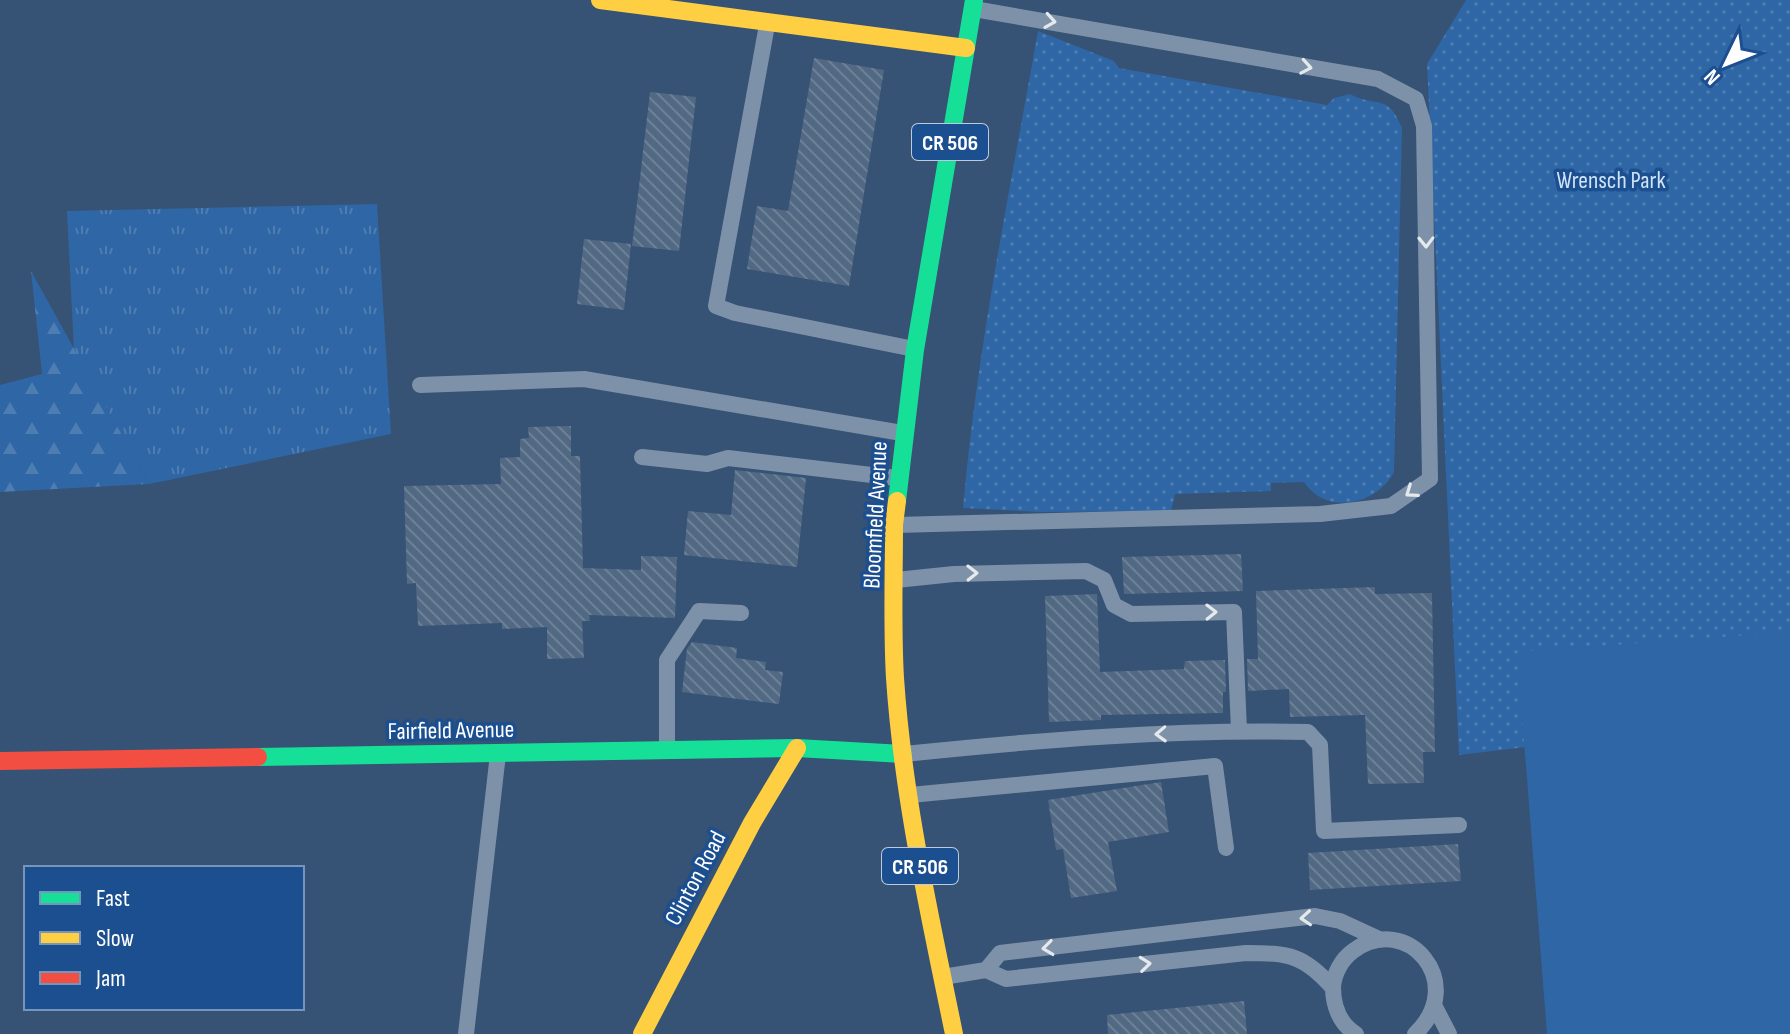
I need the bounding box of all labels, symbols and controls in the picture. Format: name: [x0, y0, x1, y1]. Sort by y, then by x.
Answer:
one-way arrow: [1043, 12, 1056, 29]
north arrow: [1686, 24, 1766, 104]
one-way arrow: [1299, 57, 1312, 74]
text: N: [1699, 63, 1726, 90]
road number: CR 506: [912, 124, 988, 160]
park label: Wrensch Park: [1556, 166, 1666, 195]
one-way arrow: [1417, 236, 1434, 249]
street label: Bloomfield Avenue: [857, 441, 894, 589]
one-way arrow: [1406, 482, 1420, 497]
one-way arrow: [966, 565, 979, 582]
one-way arrow: [1205, 603, 1218, 621]
street label: Fairfield Avenue: [387, 715, 515, 746]
one-way arrow: [1154, 725, 1167, 742]
street label: Clinton Road: [659, 826, 732, 930]
road number: CR 506: [882, 848, 958, 884]
legend: [24, 866, 304, 1010]
text: Fast: [96, 884, 130, 913]
one-way arrow: [1299, 909, 1312, 926]
text: Slow: [96, 924, 134, 953]
one-way arrow: [1041, 939, 1054, 956]
one-way arrow: [1139, 956, 1152, 973]
text: Jam: [95, 964, 126, 993]

